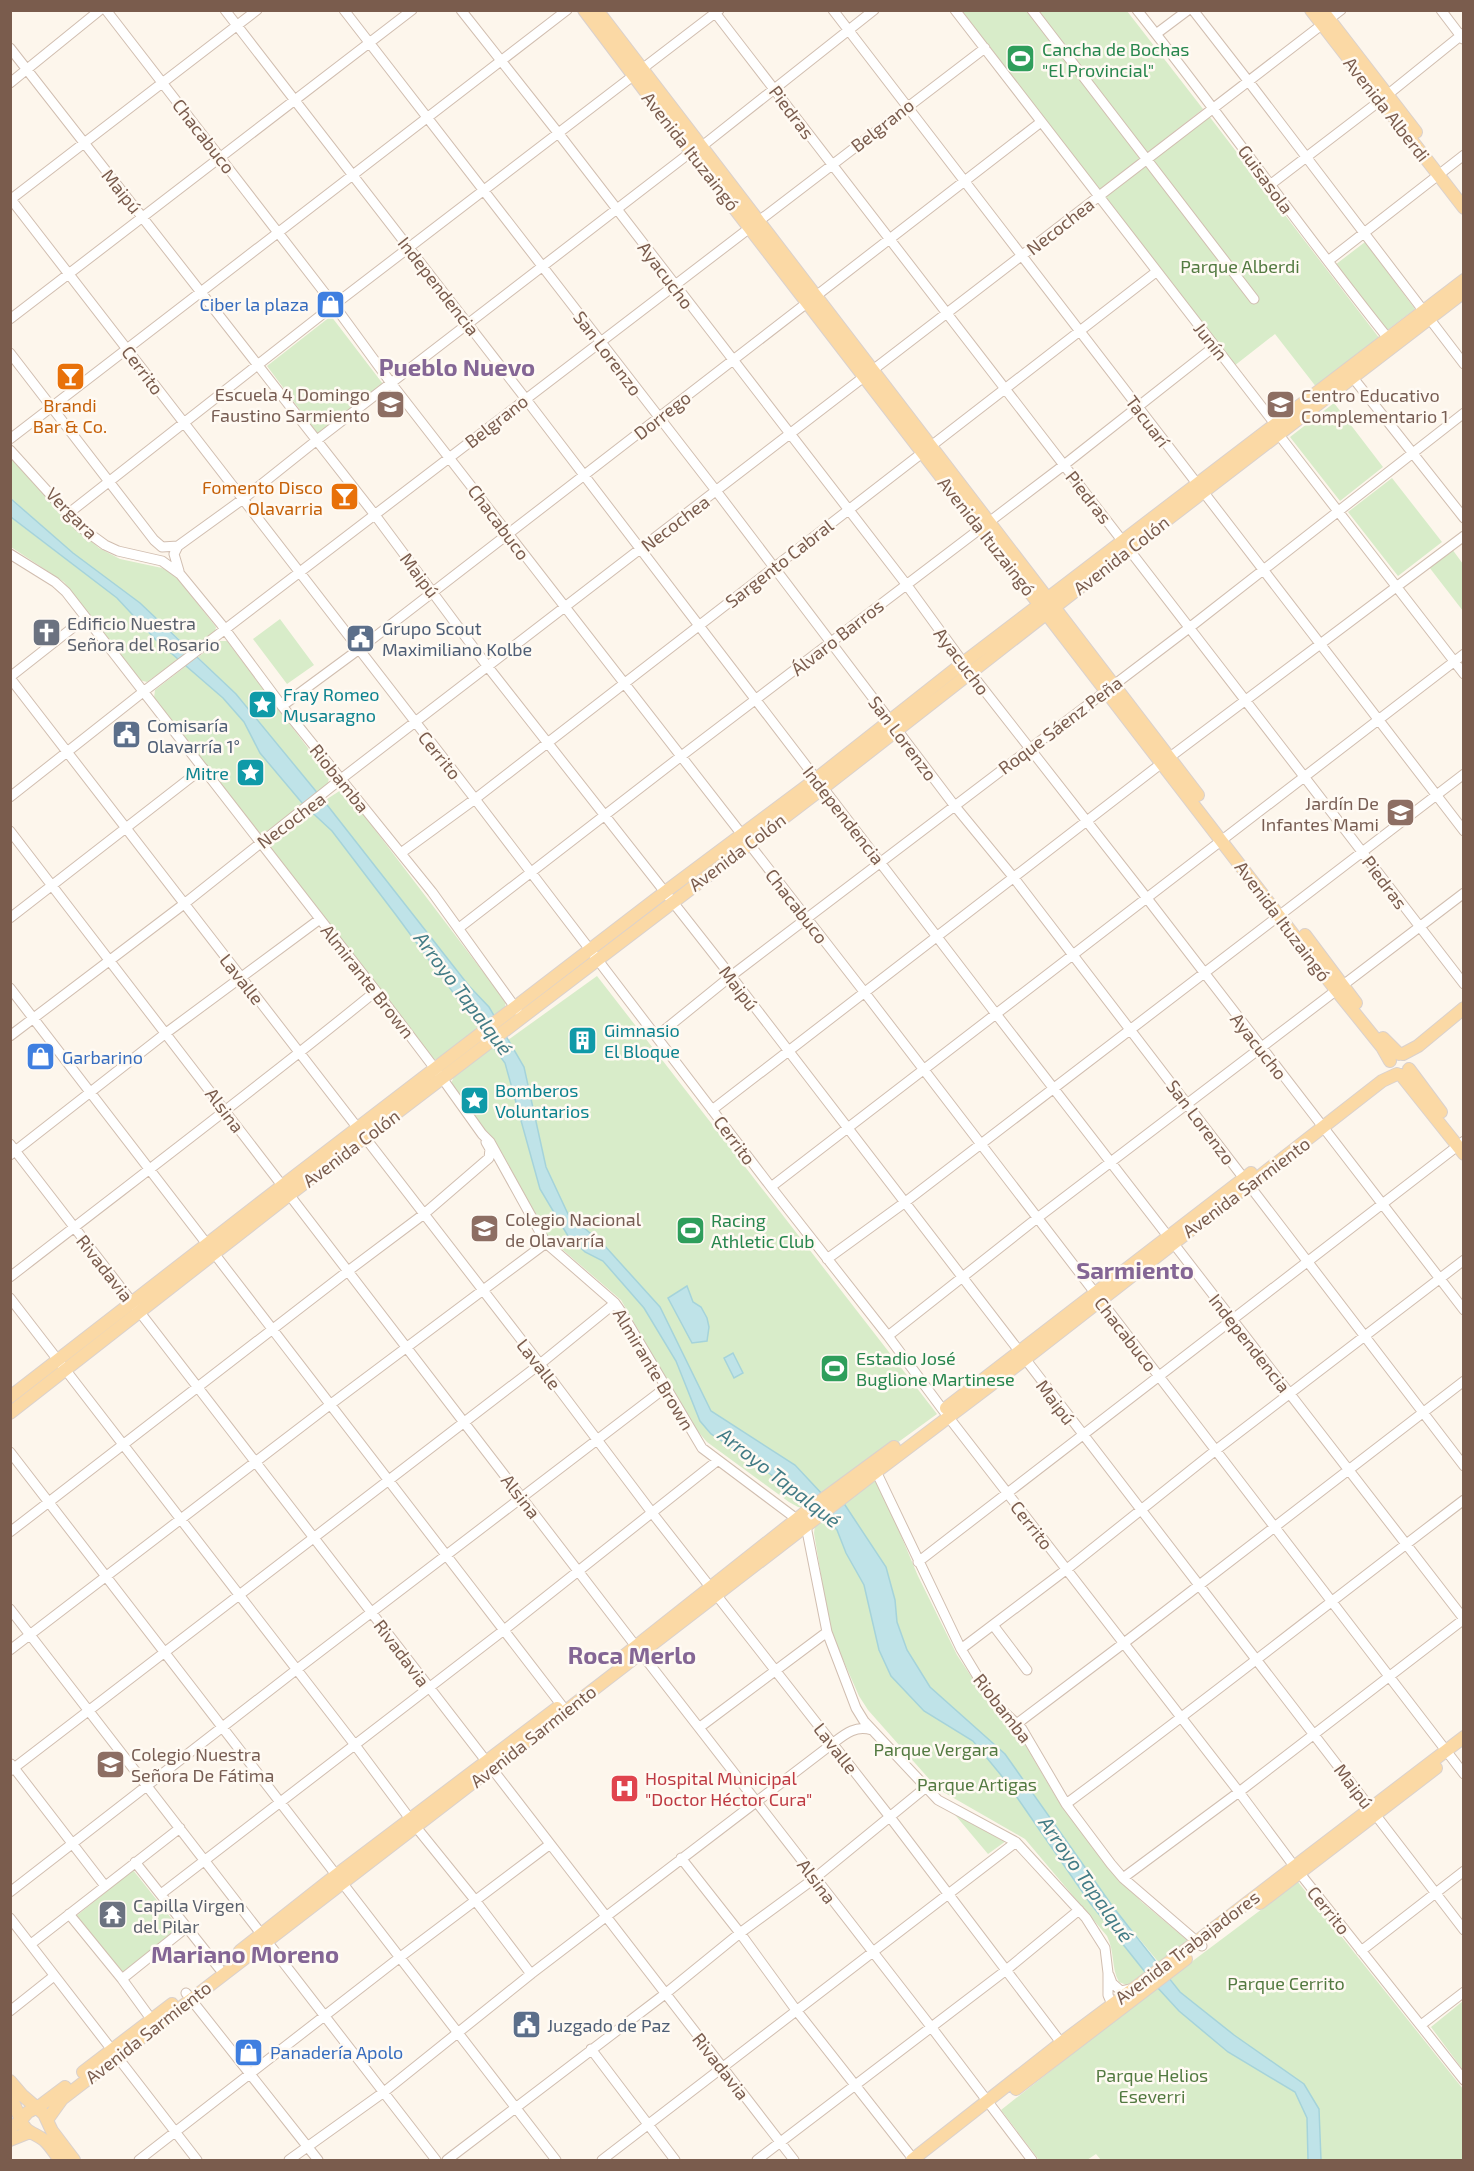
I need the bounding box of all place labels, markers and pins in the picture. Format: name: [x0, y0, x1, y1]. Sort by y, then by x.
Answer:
place label: Cancha de Bochas "El Provincial": [1042, 38, 1189, 81]
sports icon: Cancha de Bochas "El Provincial": [1005, 43, 1037, 75]
shop icon: Ciber la plaza: [314, 288, 346, 320]
place label: Ciber la plaza: [200, 293, 309, 315]
bar icon: Brandi Bar & Co.: [54, 360, 86, 392]
place label: Escuela 4 Domingo Faustino Sarmiento: [211, 383, 370, 426]
place label: Centro Educativo Complementario 1: [1301, 384, 1448, 427]
school or university icon: Escuela 4 Domingo Faustino Sarmiento: [375, 388, 407, 420]
school or university icon: Centro Educativo Complementario 1: [1264, 389, 1296, 421]
place label: Brandi Bar & Co.: [33, 394, 107, 437]
place label: Fomento Disco Olavarria: [202, 476, 323, 519]
bar icon: Fomento Disco Olavarria: [328, 481, 360, 513]
place label: Edificio Nuestra Señora del Rosario: [67, 612, 220, 655]
church icon: Edificio Nuestra Señora del Rosario: [30, 617, 62, 649]
place label: Grupo Scout Maximiliano Kolbe: [382, 617, 532, 660]
public building icon: Grupo Scout Maximiliano Kolbe: [345, 622, 377, 654]
place label: Fray Romeo Musaragno: [283, 683, 380, 726]
place icon: Fray Romeo Musaragno: [246, 688, 278, 720]
place label: Comisaría Olavarría 1°: [147, 714, 240, 757]
public building icon: Comisaría Olavarría 1°: [110, 719, 142, 751]
place icon: Mitre: [234, 757, 266, 789]
place label: Mitre: [185, 762, 229, 784]
place label: Jardín De Infantes Mami: [1261, 792, 1379, 835]
school or university icon: Jardín De Infantes Mami: [1384, 797, 1416, 829]
place label: Gimnasio El Bloque: [604, 1019, 680, 1062]
building icon: Gimnasio El Bloque: [567, 1024, 599, 1056]
shop icon: Garbarino: [25, 1041, 57, 1073]
place label: Garbarino: [62, 1046, 143, 1068]
place label: Bomberos Voluntarios: [495, 1079, 589, 1122]
place icon: Bomberos Voluntarios: [458, 1084, 490, 1116]
place label: Colegio Nacional de Olavarría: [505, 1208, 642, 1251]
place label: Racing Athletic Club: [711, 1209, 815, 1252]
school or university icon: Colegio Nacional de Olavarría: [468, 1213, 500, 1245]
sports icon: Racing Athletic Club: [674, 1214, 706, 1246]
place label: Estadio José Buglione Martinese: [856, 1347, 1015, 1390]
sports icon: Estadio José Buglione Martinese: [819, 1352, 851, 1384]
place label: Colegio Nuestra Señora De Fátima: [131, 1743, 274, 1786]
school or university icon: Colegio Nuestra Señora De Fátima: [94, 1748, 126, 1780]
place label: Hospital Municipal "Doctor Héctor Cura": [645, 1767, 812, 1810]
hospital icon: Hospital Municipal "Doctor Héctor Cura": [608, 1772, 640, 1804]
place label: Capilla Virgen del Pilar: [133, 1894, 245, 1937]
temple icon: Capilla Virgen del Pilar: [96, 1899, 128, 1931]
public building icon: Juzgado de Paz: [510, 2009, 542, 2041]
place label: Juzgado de Paz: [547, 2014, 671, 2036]
shop icon: Panadería Apolo: [233, 2036, 265, 2068]
place label: Panadería Apolo: [270, 2041, 403, 2063]

